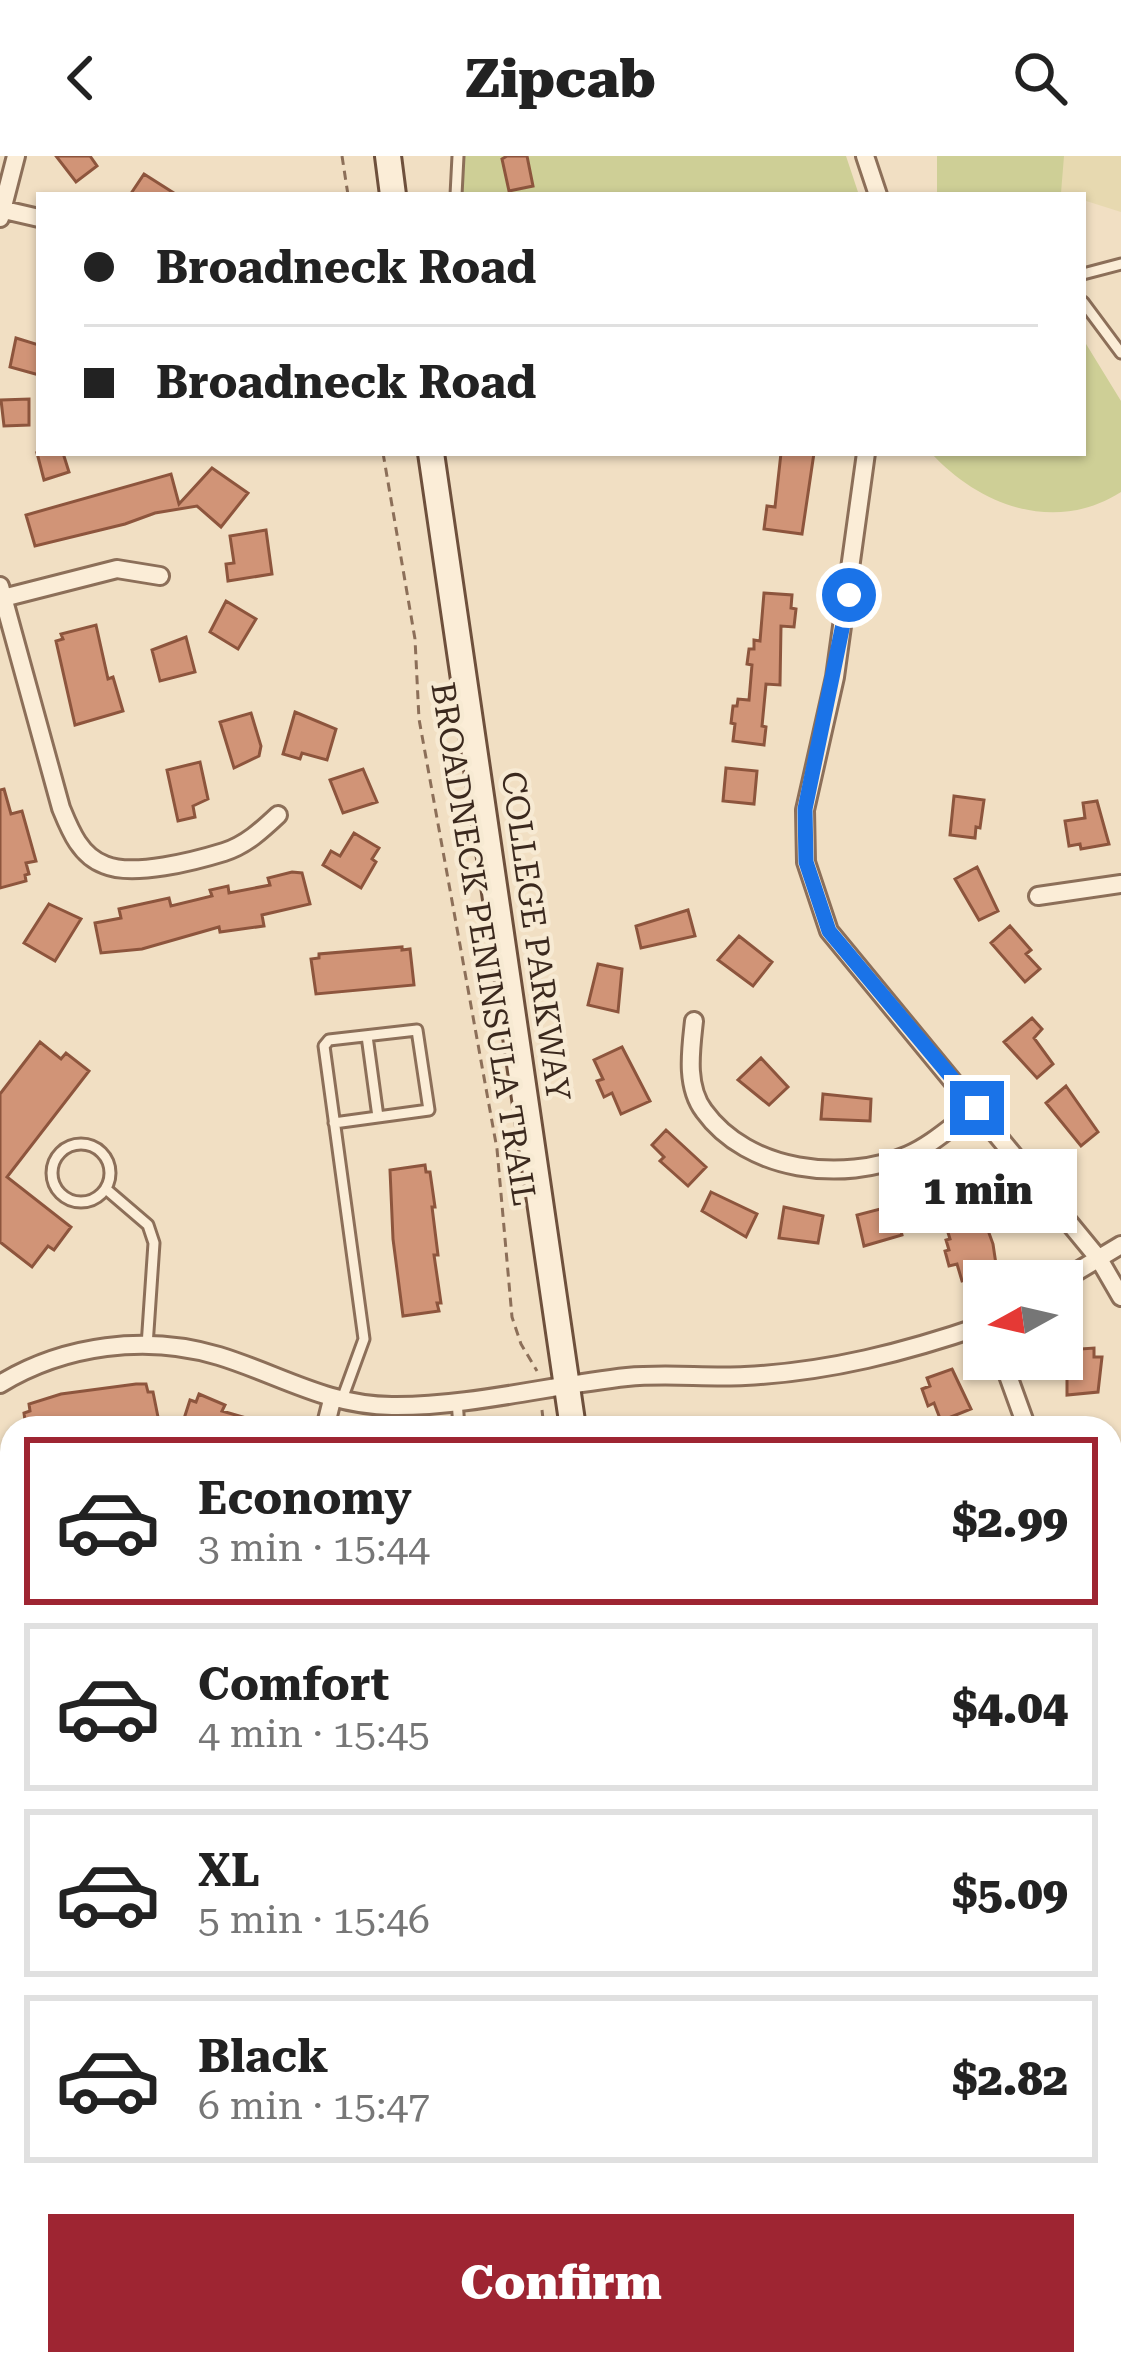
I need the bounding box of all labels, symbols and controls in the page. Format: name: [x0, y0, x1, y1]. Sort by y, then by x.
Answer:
icon: back: [48, 45, 114, 111]
icon: search: [1007, 45, 1073, 111]
text: Zipcab: [465, 47, 656, 110]
text: Broadneck Road: [156, 241, 536, 294]
text: Broadneck Road: [156, 356, 536, 409]
route start: [822, 568, 876, 622]
street label: BROADNECK PENINSULA TRAIL: [423, 679, 545, 1209]
street label: COLLEGE PARKWAY: [494, 769, 579, 1104]
route end: [950, 1081, 1004, 1135]
callout: 1 min: [878, 1150, 1076, 1234]
text: 1 min: [923, 1168, 1033, 1214]
north arrow: [963, 1260, 1083, 1380]
map controls: [963, 1260, 1083, 1380]
icon: car: [54, 1467, 162, 1575]
text: Economy: [198, 1472, 412, 1525]
text: $2.99: [952, 1495, 1068, 1548]
text: 3 min · 15:44: [198, 1525, 430, 1571]
icon: car: [54, 1653, 162, 1761]
text: Comfort: [198, 1658, 389, 1711]
text: $4.04: [952, 1681, 1068, 1734]
text: 4 min · 15:45: [198, 1711, 430, 1757]
icon: car: [54, 1839, 162, 1947]
text: XL: [198, 1844, 260, 1897]
text: $5.09: [952, 1867, 1068, 1920]
text: 5 min · 15:46: [198, 1897, 430, 1943]
icon: car: [54, 2025, 162, 2133]
text: Black: [198, 2030, 328, 2083]
text: $2.82: [952, 2053, 1068, 2106]
text: 6 min · 15:47: [198, 2083, 430, 2129]
button: Confirm: [48, 2214, 1074, 2352]

